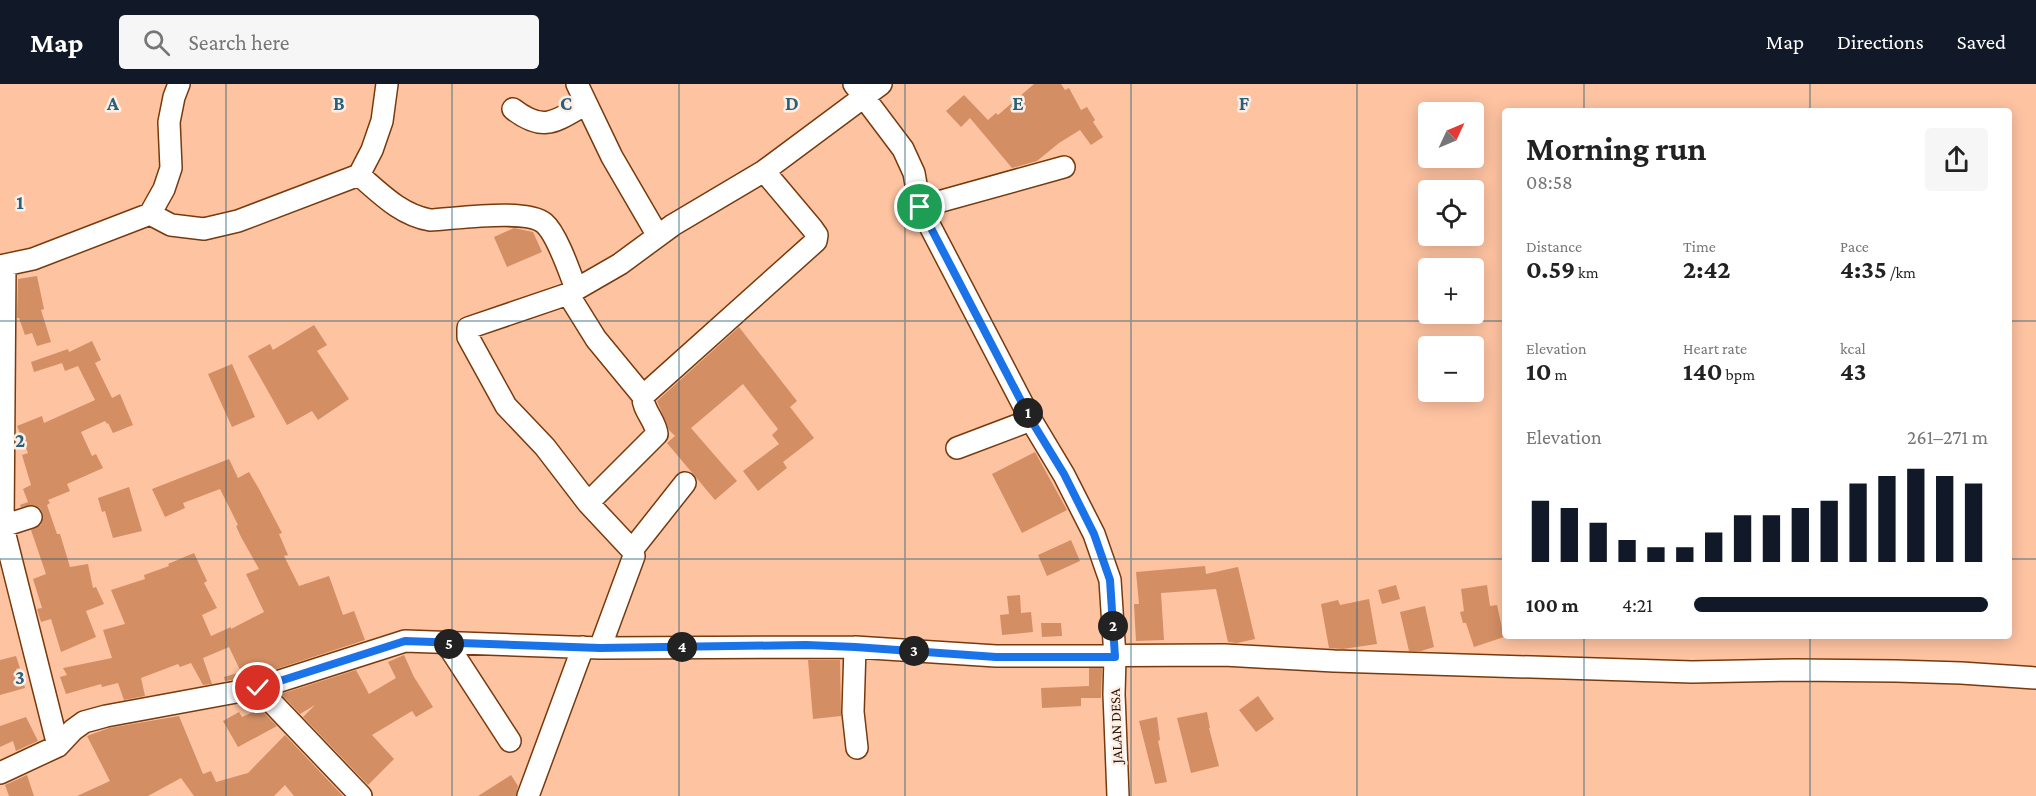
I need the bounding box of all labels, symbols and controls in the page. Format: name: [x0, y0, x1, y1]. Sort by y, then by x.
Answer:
search box: [119, 15, 539, 69]
icon: search: [140, 26, 173, 59]
text: Map: [30, 27, 83, 58]
text: Search here: [188, 30, 289, 55]
text: Map: [1766, 30, 1804, 54]
text: Directions: [1837, 30, 1924, 54]
text: Saved: [1957, 30, 2006, 54]
text: A: [106, 92, 120, 114]
text: B: [333, 92, 345, 114]
text: C: [560, 92, 572, 114]
text: D: [785, 92, 799, 114]
text: E: [1012, 92, 1024, 114]
text: F: [1239, 92, 1250, 114]
north arrow: [1418, 102, 1484, 168]
map controls: [1418, 102, 1484, 402]
button: share: [1925, 128, 1988, 191]
text: Morning run: [1526, 130, 1707, 167]
text: 08:58: [1526, 171, 1573, 193]
button: locate: [1418, 180, 1484, 246]
pin: [894, 181, 945, 232]
icon: arrive: [903, 190, 936, 223]
text: 1: [16, 191, 24, 213]
text: Distance: [1526, 238, 1582, 255]
text: Time: [1683, 238, 1716, 255]
text: Pace: [1840, 238, 1869, 255]
text: 0.59: [1526, 255, 1575, 284]
text: 2:42: [1683, 255, 1731, 284]
text: 4:35: [1840, 255, 1887, 284]
button: +: [1418, 258, 1484, 324]
text: km: [1575, 264, 1599, 281]
text: /km: [1887, 264, 1916, 281]
button: −: [1418, 336, 1484, 402]
text: Elevation: [1526, 340, 1587, 357]
text: Heart rate: [1683, 340, 1747, 357]
text: kcal: [1840, 340, 1866, 357]
text: 10: [1526, 357, 1552, 386]
text: 140: [1683, 357, 1723, 386]
text: 43: [1840, 357, 1866, 386]
text: m: [1552, 366, 1567, 383]
text: bpm: [1723, 366, 1755, 383]
pin: 1: [1013, 398, 1043, 428]
text: 1: [1025, 404, 1031, 421]
text: Elevation: [1526, 426, 1602, 448]
text: 261–271 m: [1907, 426, 1988, 448]
text: 2: [15, 429, 25, 451]
text: 100 m: [1526, 594, 1579, 616]
text: 4:21: [1622, 594, 1653, 616]
pin: 2: [1098, 611, 1128, 641]
text: 2: [1109, 617, 1117, 634]
pin: 5: [434, 629, 464, 659]
pin: 4: [667, 632, 697, 662]
text: 5: [445, 635, 453, 652]
pin: 3: [899, 636, 929, 666]
text: 4: [678, 638, 686, 655]
text: 3: [910, 642, 918, 659]
pin: [232, 662, 283, 713]
text: 3: [15, 666, 25, 688]
icon: check: [241, 671, 274, 704]
street label: JALAN DESA: [1107, 688, 1126, 766]

